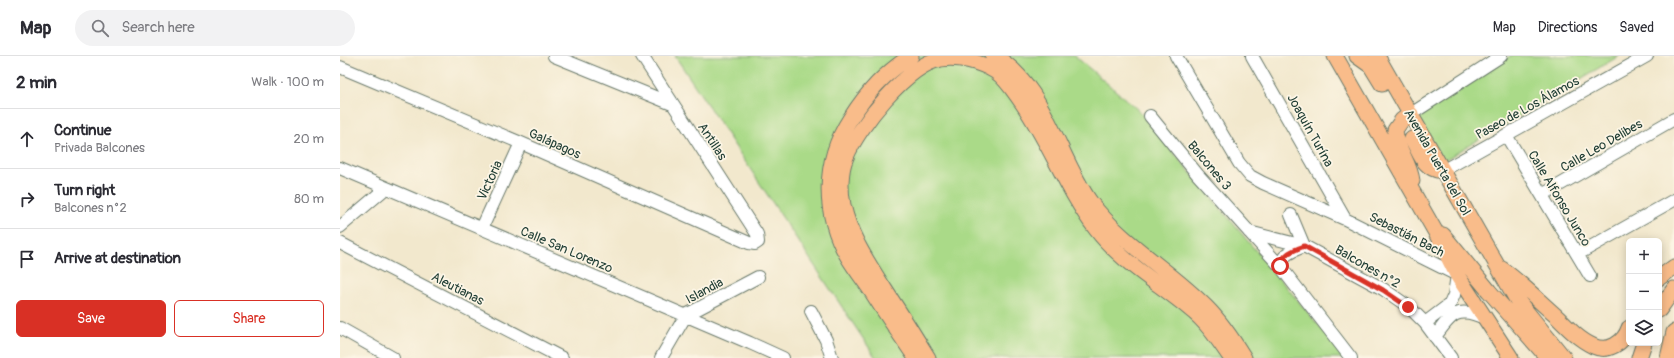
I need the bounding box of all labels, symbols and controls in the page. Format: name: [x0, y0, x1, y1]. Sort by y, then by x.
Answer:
search box: [75, 10, 355, 46]
text: Map: [20, 16, 51, 40]
icon: search: [89, 17, 111, 39]
text: Search here: [121, 18, 195, 37]
text: Map: [1493, 19, 1516, 36]
text: Directions: [1538, 19, 1597, 36]
text: Saved: [1619, 19, 1654, 36]
text: 2 min: [16, 72, 57, 93]
street label: Paseo de Los Álamos: [1473, 73, 1582, 143]
text: Walk · 100 m: [251, 74, 324, 90]
street label: Joaquín Turína: [1284, 91, 1337, 170]
street label: Avenida Puerta del Sol: [1400, 107, 1474, 218]
street label: Calle Leo Delibes: [1558, 116, 1645, 176]
street label: Antillas: [694, 120, 730, 163]
text: Continue: [54, 121, 112, 140]
street label: Galápagos: [526, 125, 583, 163]
icon: ahead: [16, 128, 38, 150]
text: 20 m: [293, 131, 324, 147]
street label: Balcones 3: [1184, 138, 1235, 194]
text: Privada Balcones: [54, 140, 145, 156]
street label: Calle Alfonso Junco: [1524, 148, 1594, 249]
street label: Victoria: [474, 158, 506, 203]
text: Turn right: [54, 181, 115, 200]
icon: right: [16, 188, 38, 210]
text: 80 m: [294, 191, 324, 207]
text: Balcones n°2: [54, 200, 127, 216]
street label: Sebastián Bach: [1366, 209, 1447, 261]
street label: Calle San Lorenzo: [518, 223, 615, 277]
map controls: [1626, 238, 1662, 346]
button: +: [1626, 238, 1662, 274]
street label: Balcones n°2: [1332, 242, 1403, 292]
icon: arrive: [16, 248, 38, 270]
text: Arrive at destination: [54, 249, 181, 268]
route start: [1271, 257, 1289, 275]
street label: Aleutianas: [429, 269, 487, 309]
street label: Islandia: [683, 274, 726, 307]
button: −: [1626, 274, 1662, 310]
route end: [1399, 298, 1417, 316]
button: Save: [16, 300, 166, 337]
button: Share: [174, 300, 324, 337]
button: layers: [1626, 310, 1662, 346]

